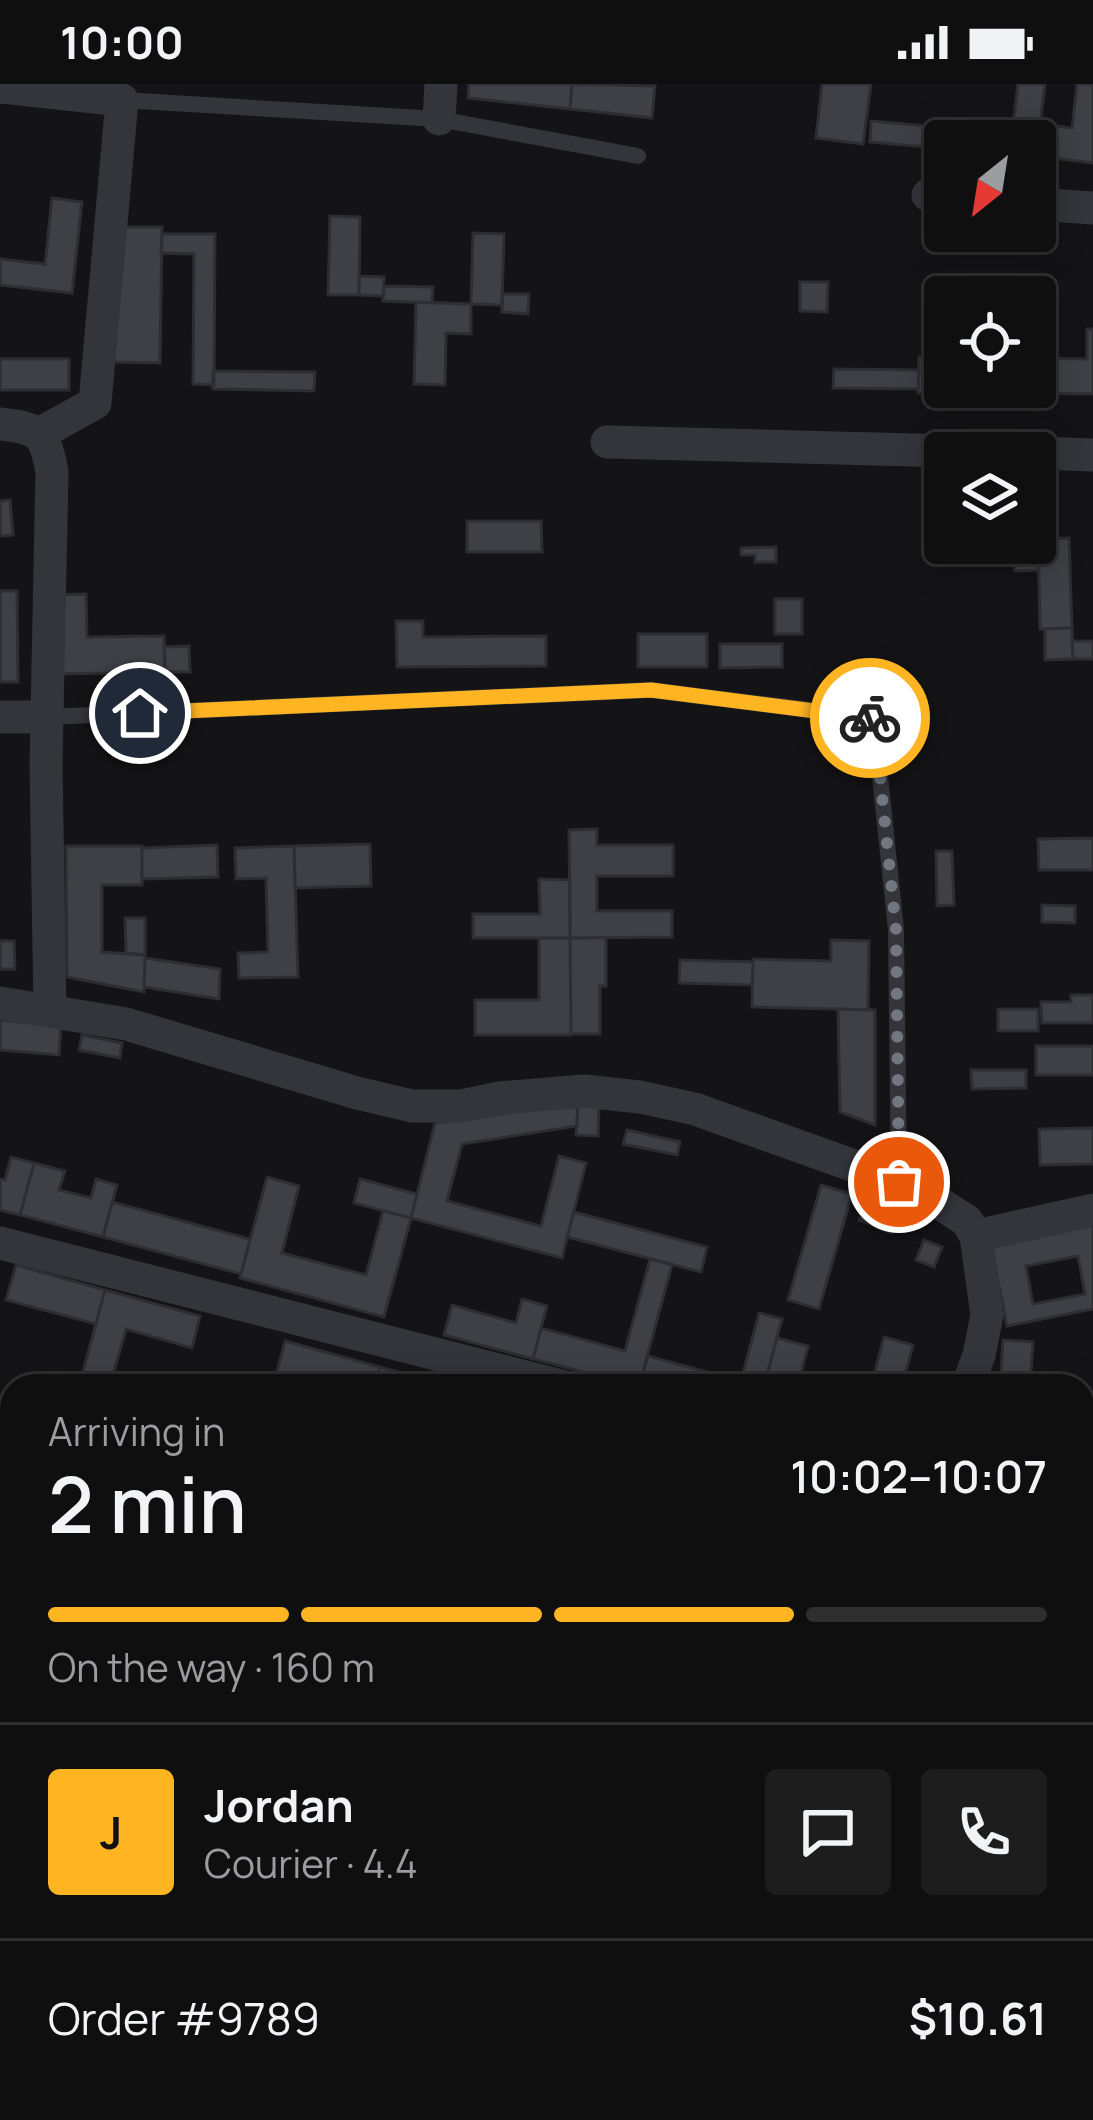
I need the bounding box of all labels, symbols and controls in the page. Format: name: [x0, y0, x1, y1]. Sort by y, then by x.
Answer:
text: 10:00: [60, 11, 184, 73]
north arrow: [924, 120, 1056, 252]
map controls: [924, 120, 1056, 564]
button: locate: [924, 276, 1056, 408]
button: layers: [924, 432, 1056, 564]
courier: [810, 658, 930, 778]
pin: [89, 662, 191, 764]
icon: home: [107, 680, 173, 746]
icon: bike: [837, 685, 903, 751]
pin: [848, 1131, 950, 1233]
icon: bag: [866, 1149, 932, 1215]
text: Arriving in: [48, 1404, 225, 1458]
text: 10:02–10:07: [790, 1445, 1047, 1507]
text: 2 min: [48, 1450, 247, 1556]
text: On the way · 160 m: [48, 1640, 375, 1694]
button: chat: [765, 1769, 891, 1895]
button: phone: [921, 1769, 1047, 1895]
text: Jordan: [204, 1774, 354, 1836]
text: J: [100, 1801, 122, 1863]
text: Courier · 4.4: [204, 1836, 418, 1890]
text: Order #9789: [48, 1987, 320, 2049]
text: $10.61: [909, 1987, 1047, 2049]

